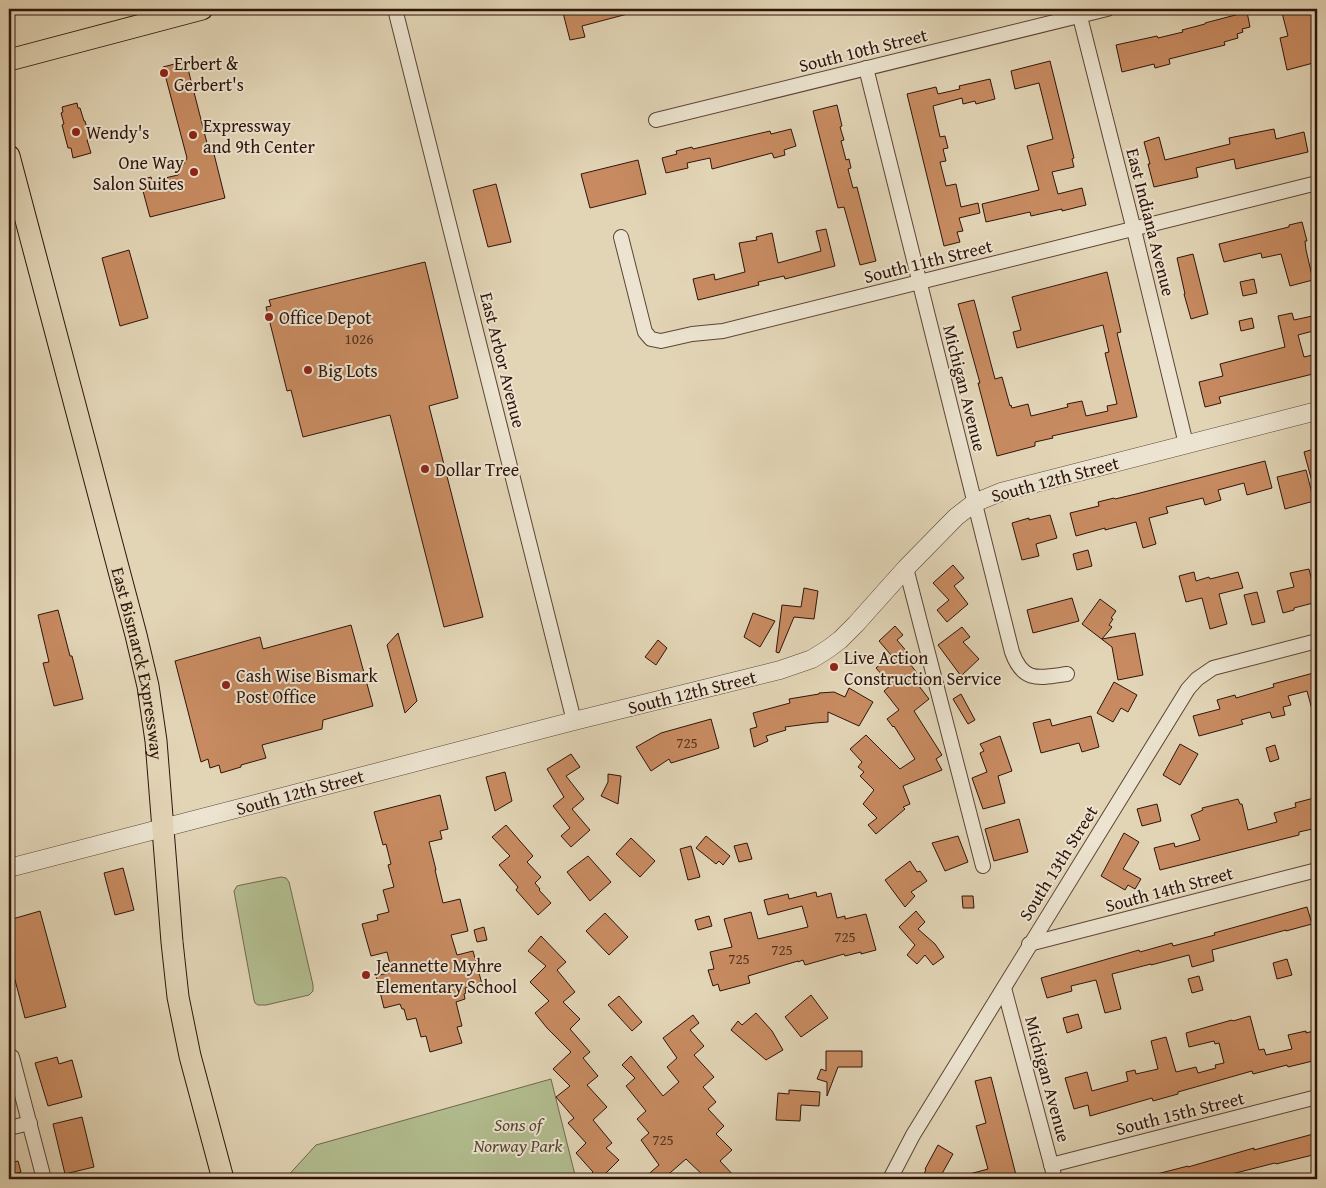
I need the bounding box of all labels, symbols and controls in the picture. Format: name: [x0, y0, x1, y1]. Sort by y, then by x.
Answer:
street label: South 10th Street: [796, 21, 931, 79]
place label: Erbert & Gerbert's: [174, 50, 244, 98]
marker: Erbert & Gerbert's: [158, 67, 170, 79]
place label: Expressway and 9th Center: [203, 112, 315, 160]
place label: Wendy's: [86, 119, 150, 146]
marker: Wendy's: [70, 126, 82, 138]
marker: Expressway and 9th Center: [187, 129, 199, 141]
street label: East Indiana Avenue: [1120, 145, 1182, 299]
place label: One Way Salon Suites: [93, 149, 184, 197]
marker: One Way Salon Suites: [188, 166, 200, 178]
street label: South 11th Street: [861, 232, 996, 290]
street label: East Arbor Avenue: [473, 289, 533, 431]
place label: Office Depot: [279, 304, 372, 331]
marker: Office Depot: [263, 311, 275, 323]
street label: Michigan Avenue: [936, 322, 994, 454]
house number: 1026: [345, 328, 373, 349]
place label: Big Lots: [318, 357, 378, 384]
marker: Big Lots: [302, 364, 314, 376]
street label: South 12th Street: [988, 449, 1123, 509]
place label: Dollar Tree: [435, 456, 519, 483]
marker: Dollar Tree: [419, 463, 431, 475]
street label: East Bismarck Expressway: [105, 564, 171, 761]
place label: Live Action Construction Service: [844, 644, 1001, 692]
marker: Live Action Construction Service: [828, 661, 840, 673]
place label: Cash Wise Bismark Post Office: [236, 662, 378, 710]
street label: South 12th Street: [625, 663, 760, 721]
marker: Cash Wise Bismark Post Office: [220, 679, 232, 691]
house number: 725: [676, 732, 698, 753]
street label: South 12th Street: [233, 762, 368, 822]
street label: South 13th Street: [1012, 800, 1105, 926]
street label: South 14th Street: [1102, 859, 1237, 919]
house number: 725: [834, 926, 856, 947]
house number: 725: [771, 939, 793, 960]
house number: 725: [728, 948, 750, 969]
place label: Jeannette Myhre Elementary School: [374, 952, 517, 1000]
marker: Jeannette Myhre Elementary School: [360, 969, 372, 981]
street label: Michigan Avenue: [1018, 1013, 1078, 1145]
street label: South 15th Street: [1113, 1084, 1248, 1142]
park label: Sons of Norway Park: [472, 1111, 563, 1159]
house number: 725: [652, 1129, 674, 1150]

